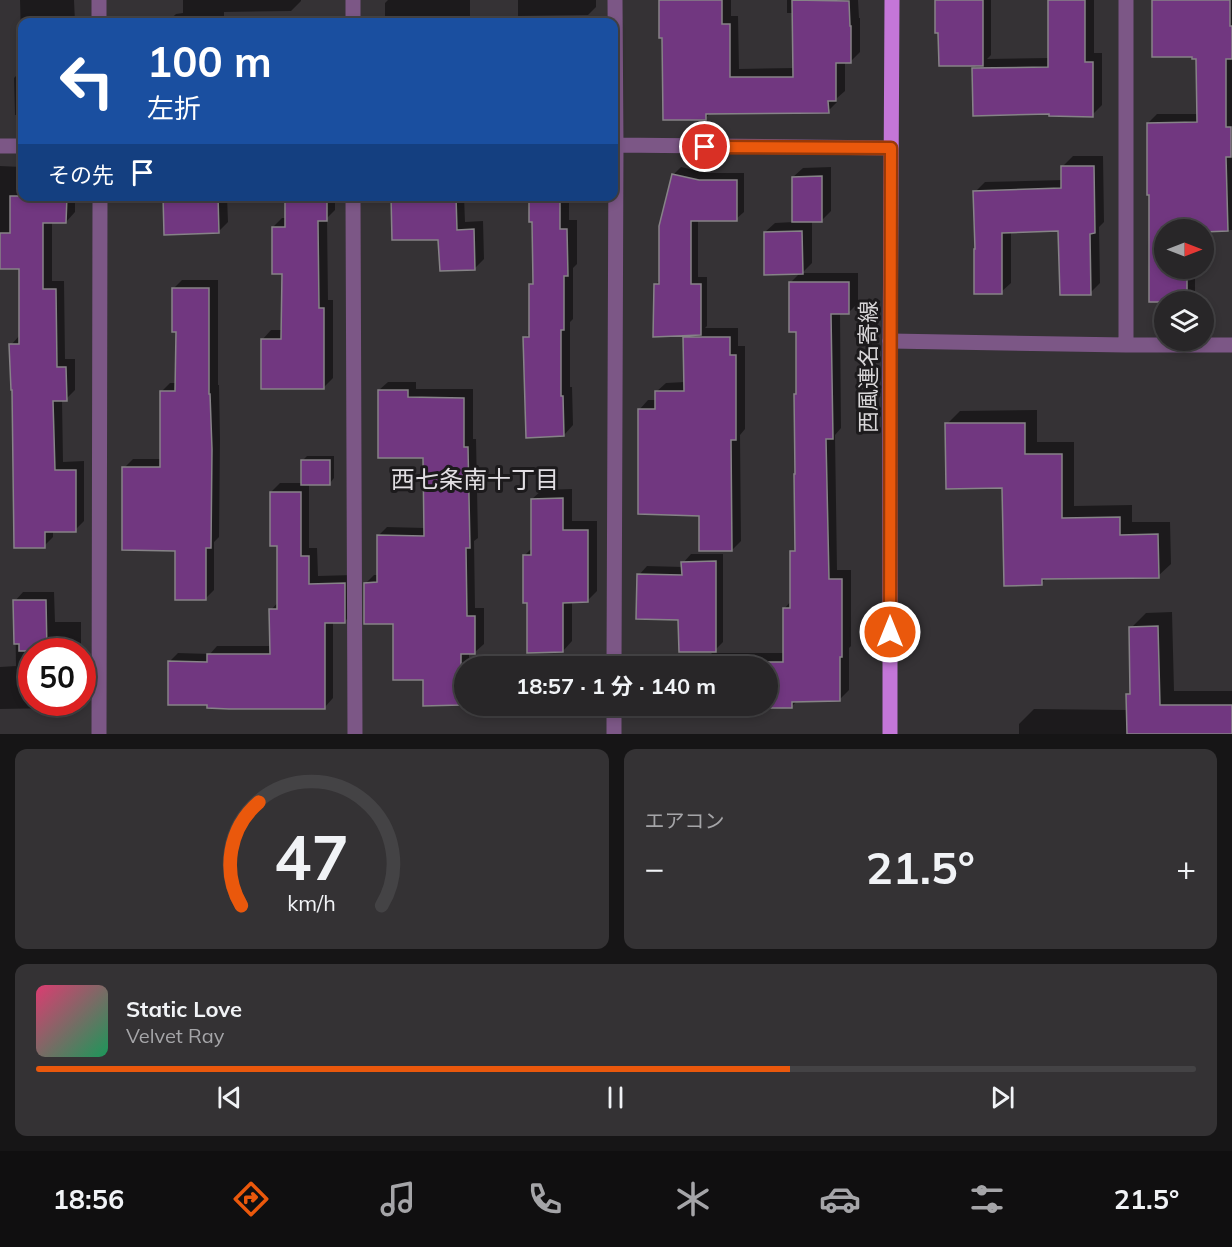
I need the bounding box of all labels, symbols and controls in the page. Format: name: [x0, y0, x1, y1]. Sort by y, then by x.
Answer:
text: 100 m: [147, 35, 272, 88]
icon: left: [48, 42, 126, 120]
text: 左折: [147, 91, 201, 125]
pin: [679, 121, 730, 172]
icon: arrive: [688, 130, 721, 163]
icon: arrive: [126, 156, 159, 189]
text: その先: [48, 161, 114, 189]
north arrow: [1154, 219, 1214, 279]
map controls: [1154, 219, 1214, 351]
button: layers: [1154, 291, 1214, 351]
street label: 西風連名寄線: [854, 301, 882, 433]
district label: 西七条南十丁目: [391, 464, 559, 494]
position arrow: [858, 600, 922, 664]
speed limit sign: 50: [18, 638, 96, 716]
text: 18:57 · 1 分 · 140 m: [516, 672, 716, 700]
text: エアコン: [645, 808, 725, 833]
text: 47: [274, 817, 349, 896]
text: 21.5°: [866, 839, 975, 895]
text: −: [645, 847, 664, 888]
text: +: [1176, 847, 1196, 888]
text: km/h: [287, 889, 336, 916]
text: Static Love: [126, 995, 242, 1023]
text: Velvet Ray: [126, 1023, 224, 1048]
icon: previous: [213, 1081, 246, 1114]
icon: pause: [599, 1081, 632, 1114]
icon: next: [986, 1081, 1019, 1114]
icon: directions: [230, 1178, 272, 1220]
icon: music: [377, 1178, 419, 1220]
icon: phone: [524, 1178, 566, 1220]
icon: climate: [672, 1178, 714, 1220]
icon: car: [819, 1178, 861, 1220]
icon: filters: [966, 1178, 1008, 1220]
text: 18:56: [53, 1182, 124, 1216]
text: 21.5°: [1114, 1182, 1179, 1216]

